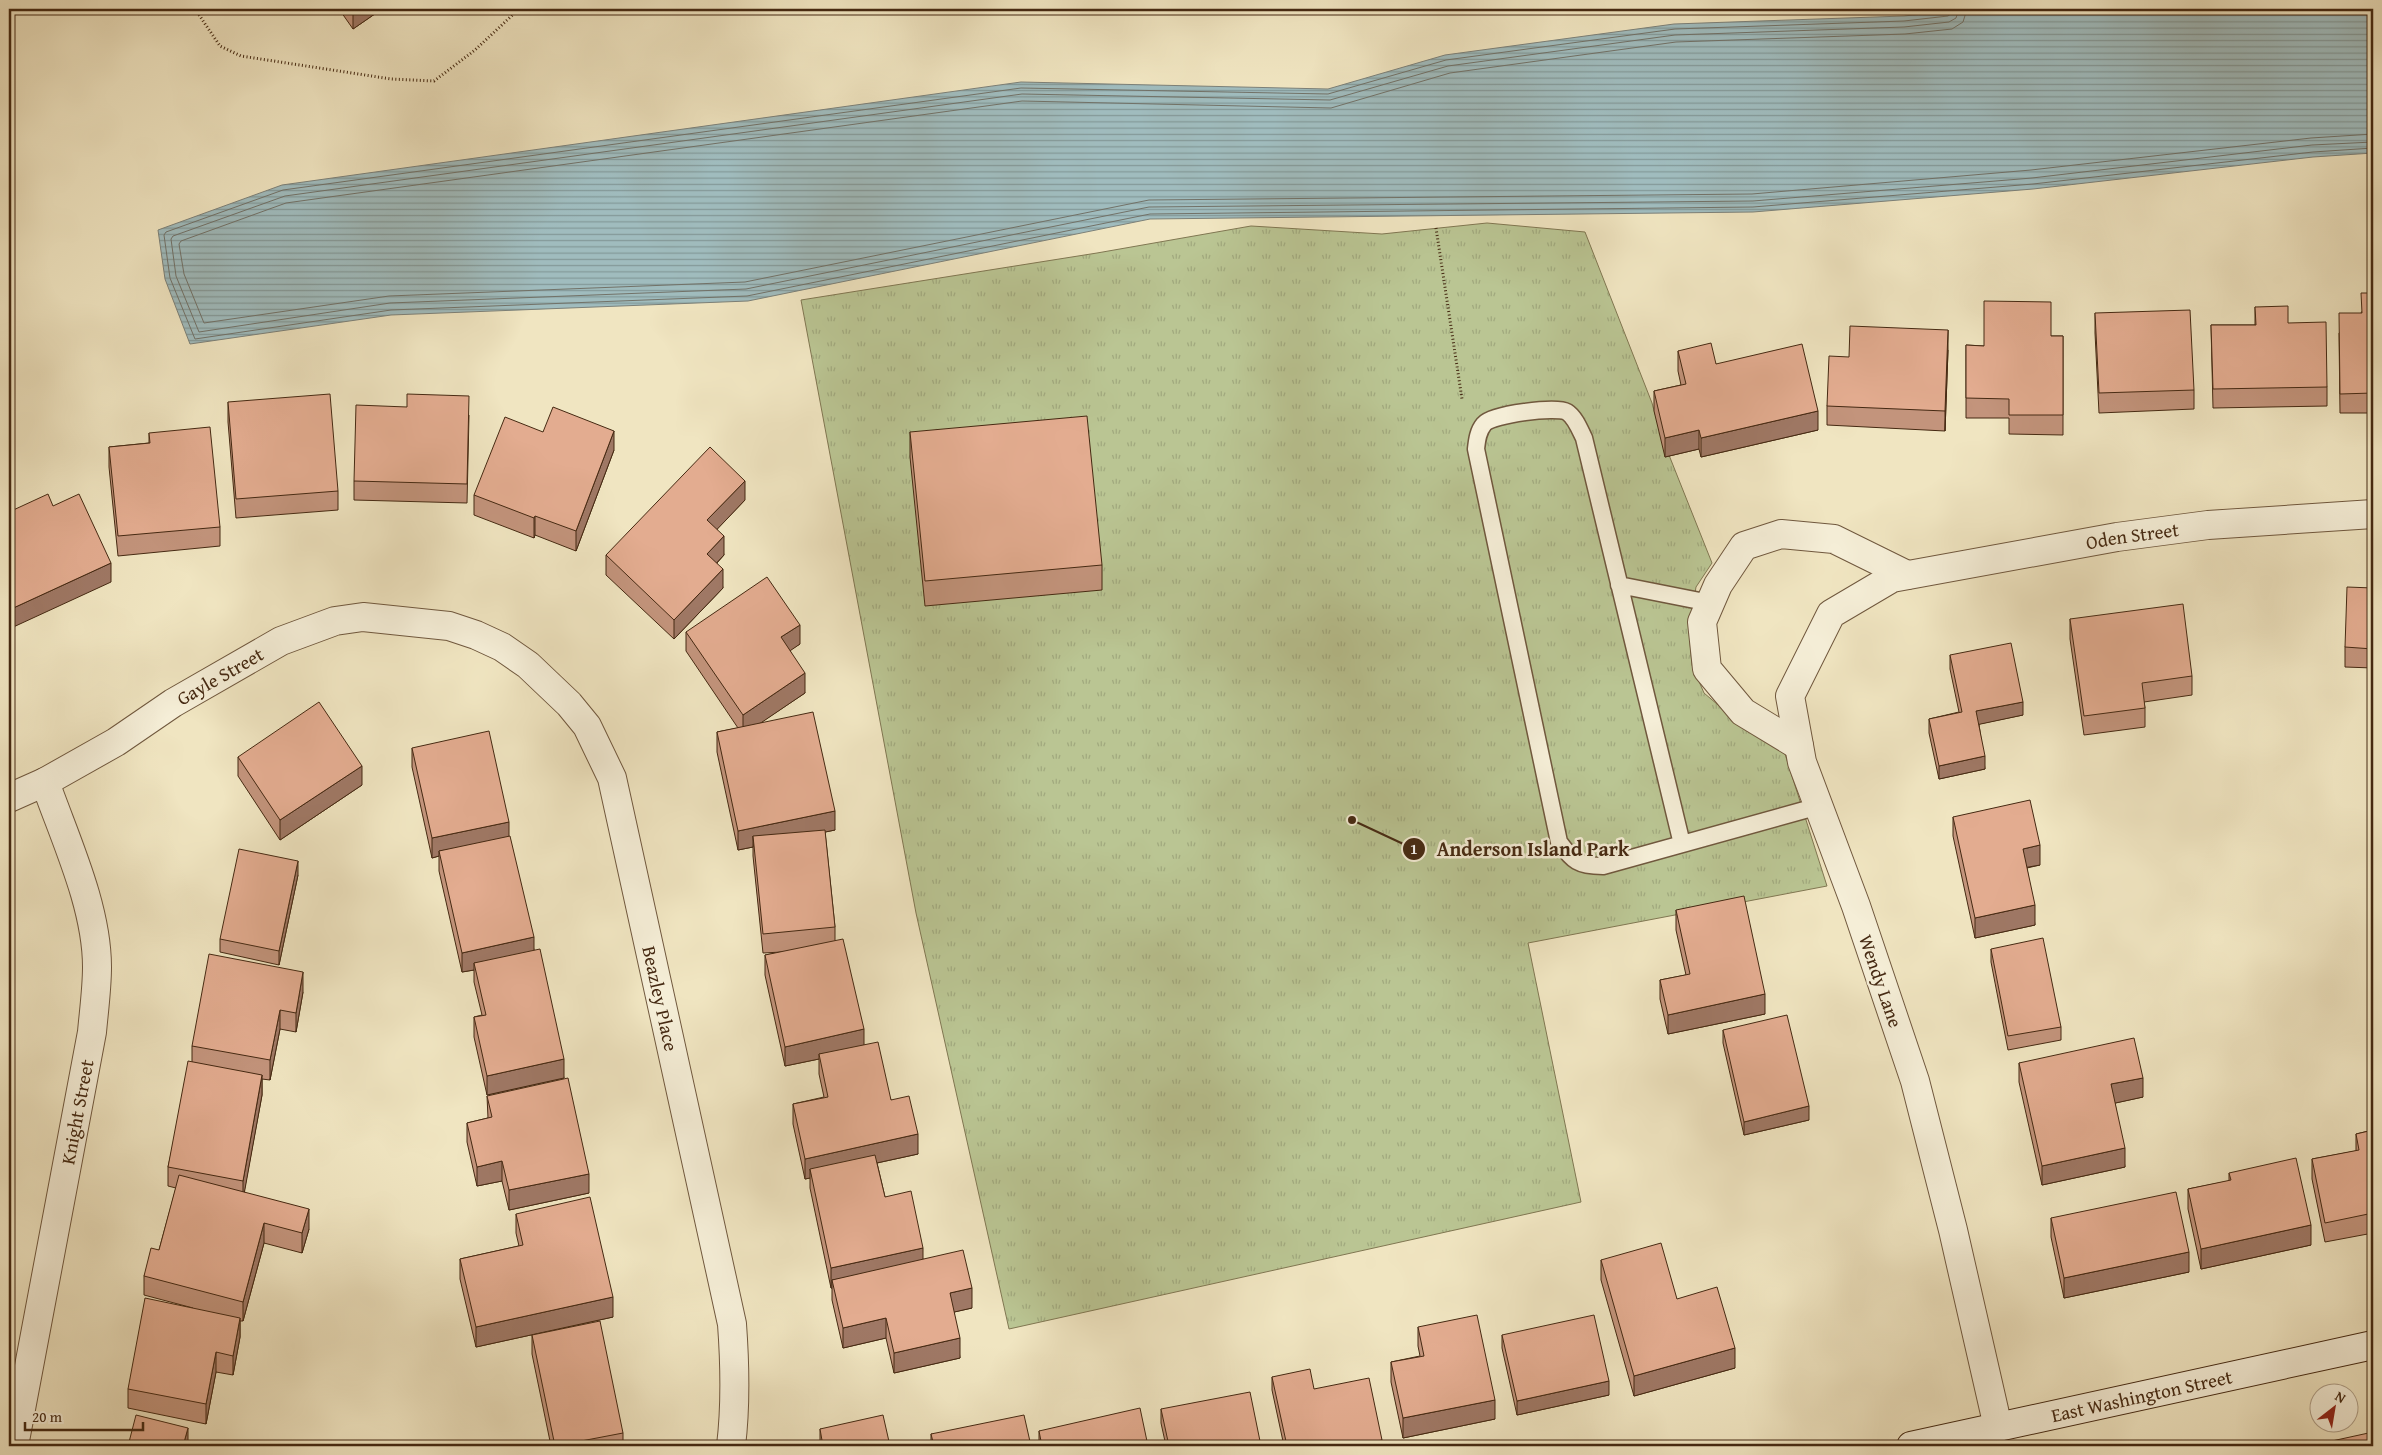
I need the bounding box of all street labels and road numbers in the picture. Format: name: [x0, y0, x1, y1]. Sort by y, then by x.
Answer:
street label: Oden Street: [2084, 515, 2181, 556]
street label: Gayle Street: [171, 640, 269, 712]
street label: Wendy Lane: [1852, 931, 1910, 1031]
street label: Beazley Place: [635, 943, 686, 1054]
street label: Knight Street: [53, 1057, 101, 1167]
street label: East Washington Street: [2048, 1362, 2235, 1429]

